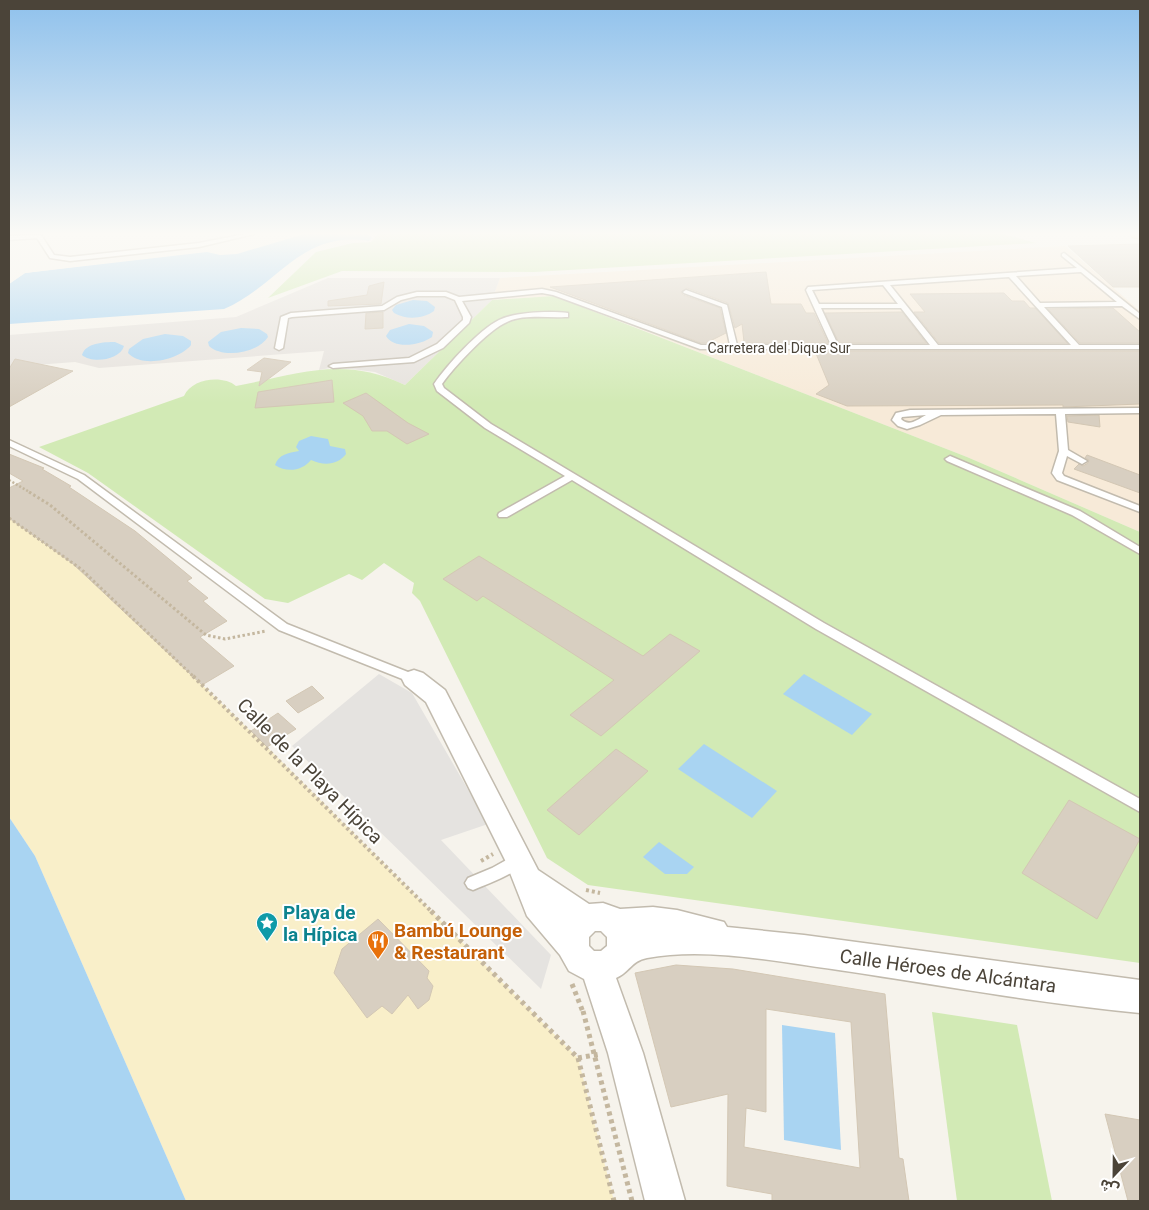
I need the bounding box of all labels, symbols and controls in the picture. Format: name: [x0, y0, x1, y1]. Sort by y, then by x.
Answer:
street label: Carretera del Dique Sur: [707, 340, 851, 356]
street label: Calle de la Playa Hípica: [232, 693, 388, 849]
place label: Playa de la Hípica: [283, 901, 357, 946]
place icon: Playa de la Hípica: [255, 911, 279, 942]
place label: Bambú Lounge & Restaurant: [394, 919, 522, 964]
restaurant icon: Bambú Lounge & Restaurant: [366, 929, 390, 960]
street label: Calle Héroes de Alcántara: [838, 944, 1058, 998]
north arrow: [1089, 1150, 1139, 1200]
text: ش: [1097, 1176, 1121, 1198]

